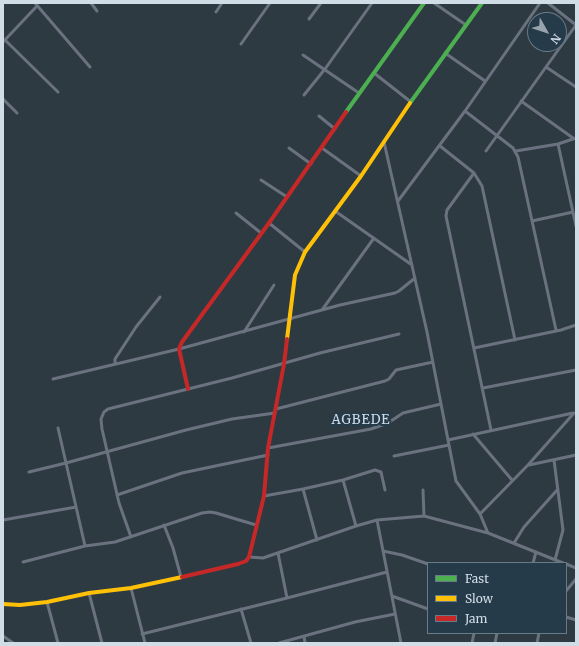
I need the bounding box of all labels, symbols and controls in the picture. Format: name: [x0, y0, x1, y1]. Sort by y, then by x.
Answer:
north arrow: [527, 12, 567, 52]
text: N: [547, 31, 564, 47]
district label: AGBEDE: [332, 412, 390, 428]
legend: [427, 562, 567, 634]
text: Fast: [465, 571, 489, 586]
text: Slow: [465, 591, 493, 606]
text: Jam: [465, 611, 487, 626]

